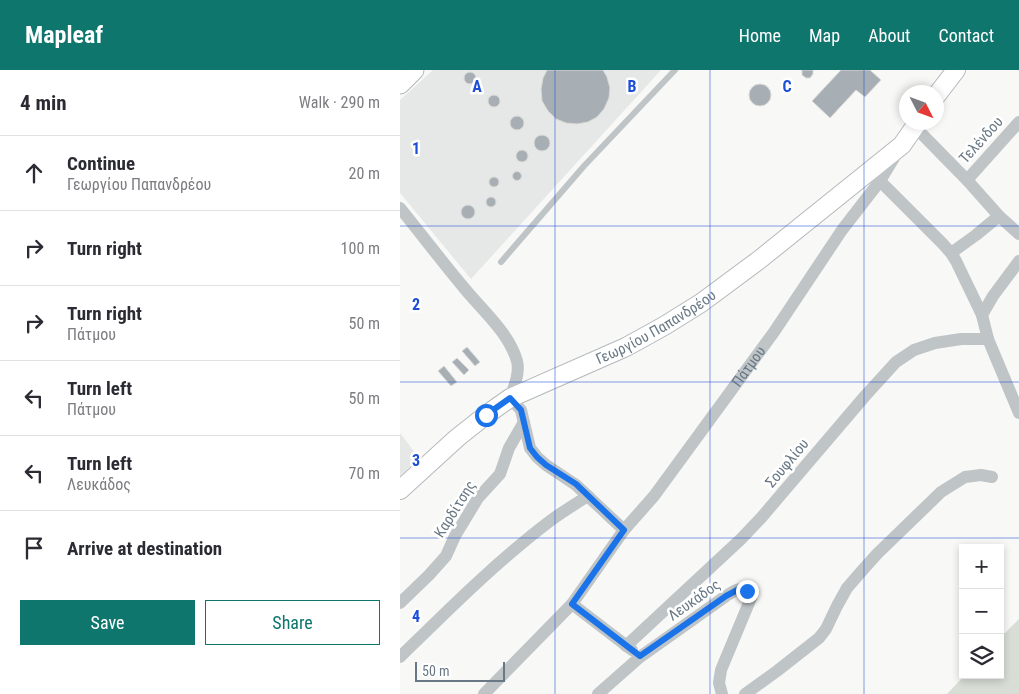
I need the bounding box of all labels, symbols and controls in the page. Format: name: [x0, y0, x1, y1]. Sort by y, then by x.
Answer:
text: Mapleaf: [25, 21, 103, 49]
text: Home: [739, 25, 781, 46]
text: Map: [809, 25, 840, 46]
text: About: [868, 25, 910, 46]
text: Contact: [938, 25, 994, 46]
text: A: [472, 77, 482, 96]
text: B: [628, 77, 637, 96]
text: C: [782, 77, 792, 96]
north arrow: [899, 85, 944, 130]
text: 4 min: [20, 91, 67, 115]
text: Walk · 290 m: [299, 93, 380, 112]
street label: Τελένδου: [955, 113, 1007, 167]
text: 1: [412, 139, 420, 158]
text: Continue: [67, 152, 135, 175]
icon: ahead: [20, 159, 48, 187]
text: 20 m: [348, 164, 380, 183]
text: Γεωργίου Παπανδρέου: [67, 175, 211, 194]
icon: right: [20, 234, 48, 262]
text: Turn right: [67, 237, 142, 260]
text: 100 m: [341, 239, 380, 258]
street label: Γεωργίου Παπανδρέου: [593, 286, 719, 368]
text: 2: [412, 295, 420, 314]
text: Turn right: [67, 302, 142, 325]
icon: right: [20, 309, 48, 337]
text: 50 m: [348, 314, 380, 333]
text: Πάτμου: [67, 325, 116, 344]
street label: Πάτμου: [728, 343, 770, 390]
text: Turn left: [67, 377, 132, 400]
icon: left: [20, 384, 48, 412]
text: 50 m: [348, 389, 380, 408]
text: Πάτμου: [67, 400, 116, 419]
route start: [475, 404, 498, 427]
street label: Σουφλίου: [761, 435, 813, 491]
text: 3: [412, 451, 420, 470]
text: Turn left: [67, 452, 132, 475]
icon: left: [20, 459, 48, 487]
text: 70 m: [348, 464, 380, 483]
text: Λευκάδος: [67, 475, 131, 494]
street label: Καρδίτσης: [431, 477, 479, 541]
icon: arrive: [20, 534, 48, 562]
text: Arrive at destination: [67, 537, 222, 560]
map controls: [959, 544, 1004, 679]
button: +: [959, 544, 1004, 589]
street label: Λευκάδος: [664, 575, 724, 625]
route end: [736, 580, 759, 603]
button: −: [959, 589, 1004, 634]
button: Save: [20, 600, 195, 645]
button: Share: [205, 600, 380, 645]
text: 4: [412, 607, 420, 626]
button: layers: [959, 634, 1004, 679]
scale bar: [415, 659, 505, 682]
text: 50 m: [422, 663, 450, 679]

